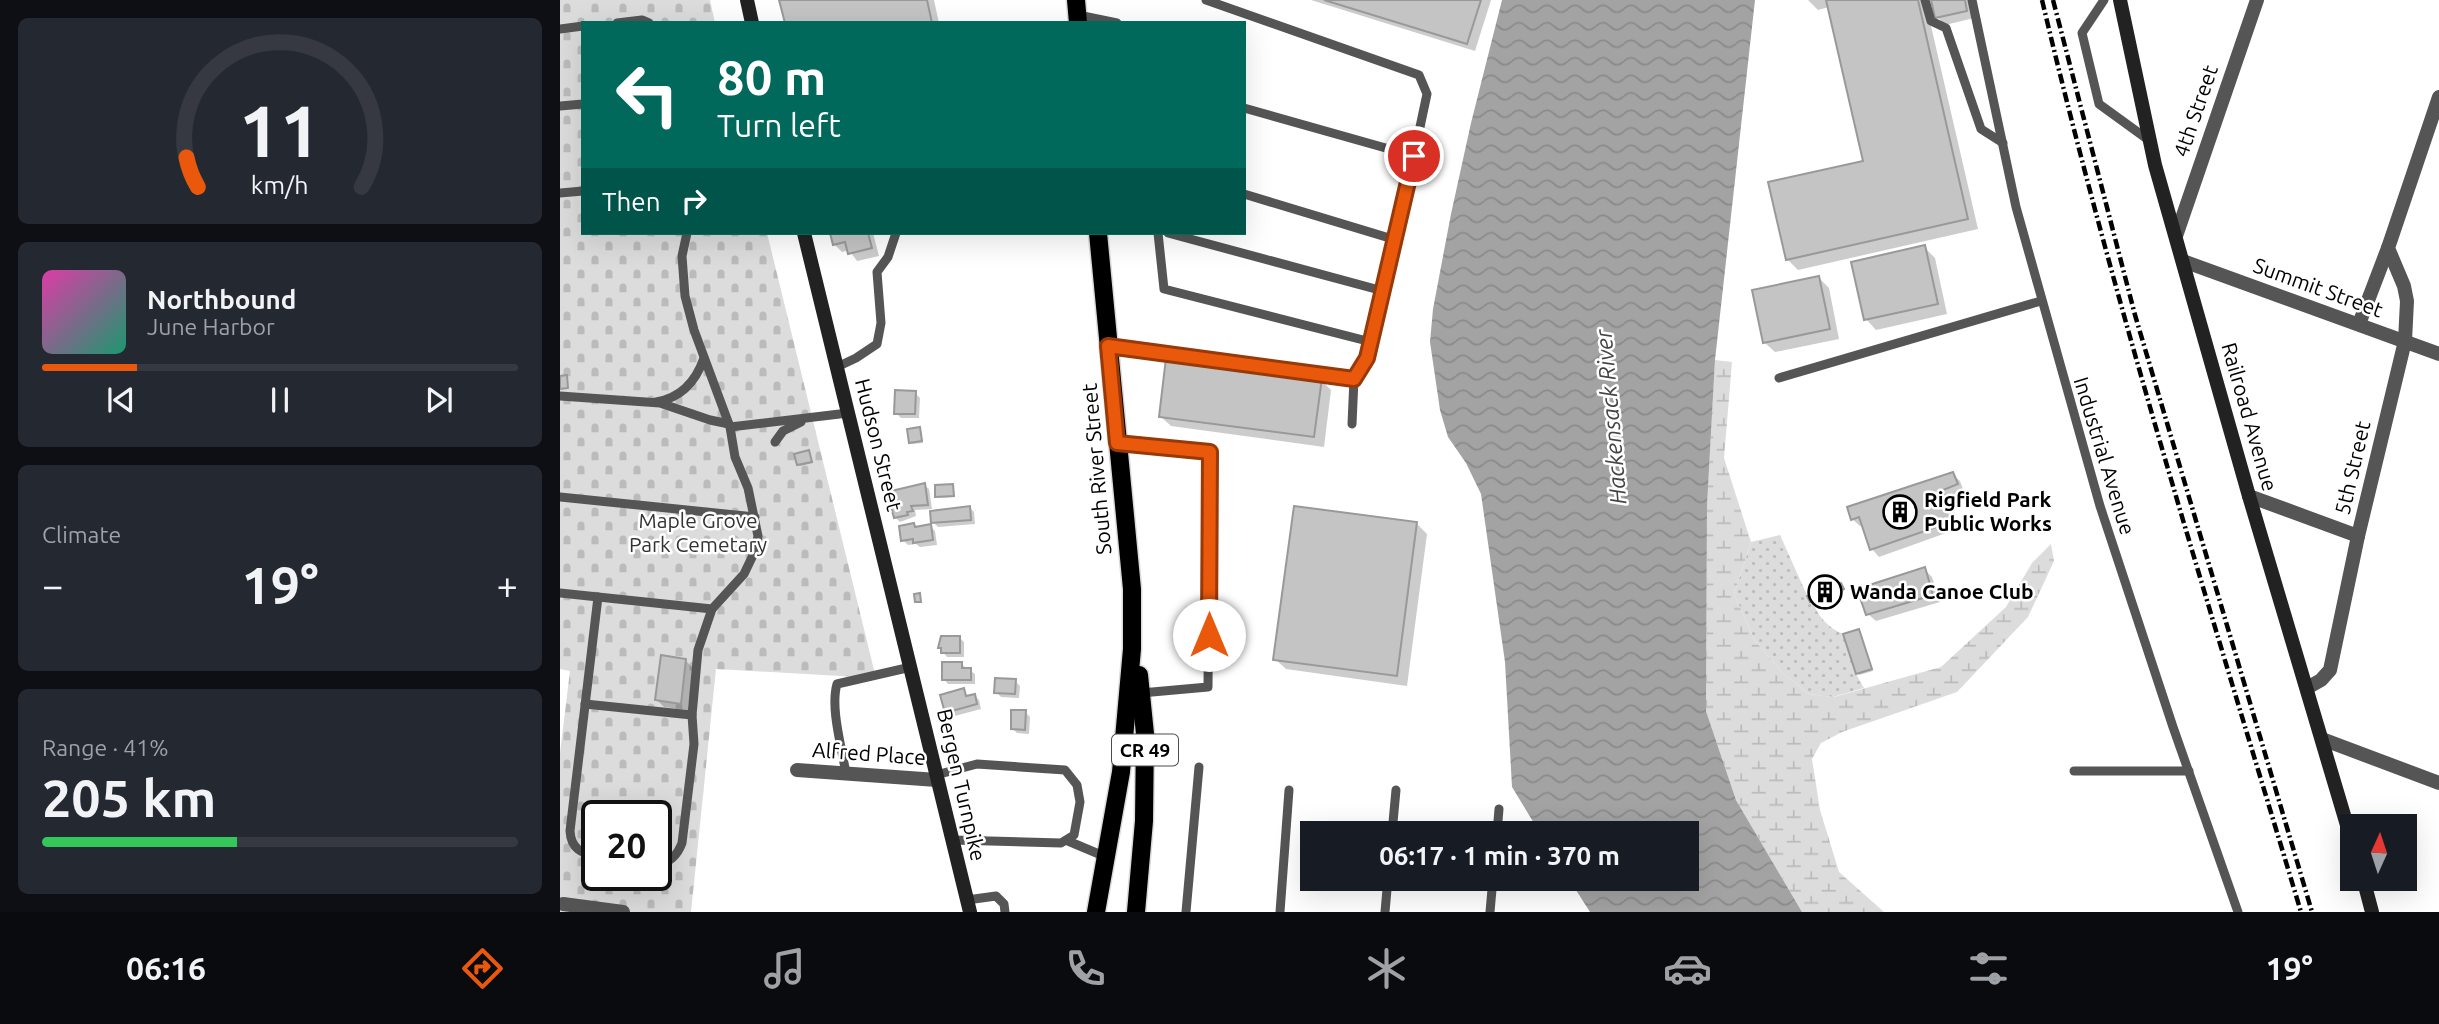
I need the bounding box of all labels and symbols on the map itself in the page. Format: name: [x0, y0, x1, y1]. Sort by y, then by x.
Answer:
street label: 4th Street: [2168, 62, 2222, 160]
pin: [1384, 126, 1444, 186]
street label: Summit Street: [2250, 253, 2386, 322]
water label: Hackensack River: [1590, 327, 1631, 506]
street label: Railroad Avenue: [2217, 340, 2283, 494]
street label: Industrial Avenue: [2070, 374, 2140, 538]
street label: Hudson Street: [851, 376, 907, 514]
street label: South River Street: [1077, 383, 1115, 556]
street label: 5th Street: [2330, 419, 2374, 517]
place label: Rigfield Park Public Works: [1924, 487, 2052, 535]
building icon: Rigfield Park Public Works: [1881, 493, 1919, 531]
park label: Maple Grove Park Cemetary: [629, 508, 767, 556]
building icon: Wanda Canoe Club: [1806, 573, 1844, 611]
place label: Wanda Canoe Club: [1850, 579, 2034, 603]
position arrow: [1172, 598, 1246, 672]
street label: Bergen Turnpike: [933, 706, 991, 863]
road number: CR 49: [1112, 734, 1178, 765]
street label: Alfred Place: [811, 737, 927, 769]
speed limit sign: 20: [581, 800, 672, 891]
north arrow: [2340, 814, 2417, 891]

